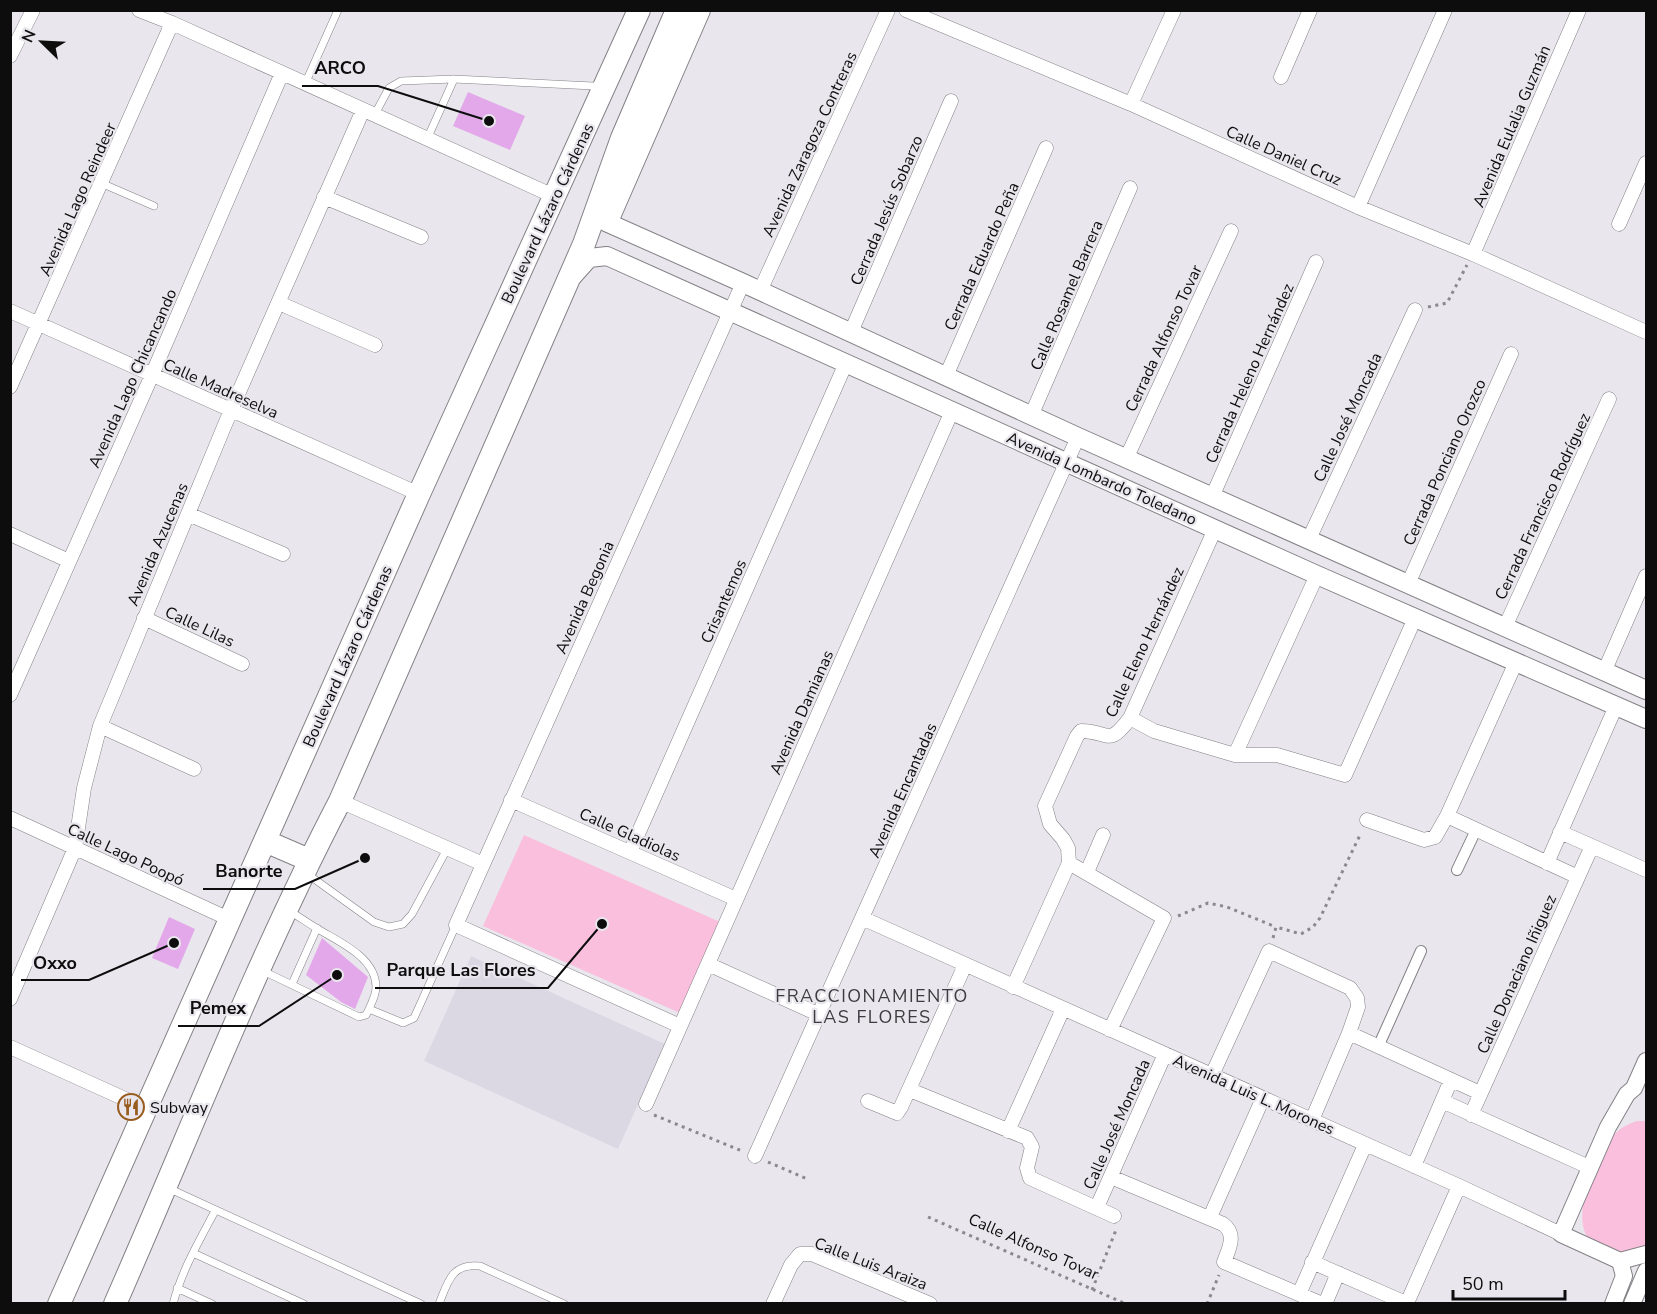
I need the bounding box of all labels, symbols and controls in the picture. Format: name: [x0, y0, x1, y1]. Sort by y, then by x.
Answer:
north arrow: [12, 12, 72, 72]
text: N: [17, 26, 42, 46]
street label: Avenida Eulalia Guzmán: [1468, 42, 1556, 211]
street label: Avenida Zaragoza Contreras: [757, 48, 863, 241]
callout: ARCO: [302, 50, 378, 86]
text: ARCO: [314, 56, 366, 80]
street label: Avenida Lago Reindeer: [34, 119, 122, 280]
street label: Boulevard Lázaro Cárdenas: [496, 120, 599, 307]
street label: Calle Daniel Cruz: [1222, 121, 1345, 191]
street label: Cerrada Jesús Sobarzo: [845, 132, 929, 289]
street label: Cerrada Eduardo Peña: [939, 179, 1025, 334]
street label: Calle Rosamel Barrera: [1025, 217, 1108, 374]
street label: Cerrada Alfonso Tovar: [1120, 261, 1208, 416]
street label: Cerrada Heleno Hernández: [1200, 280, 1300, 467]
street label: Avenida Lago Chicancando: [83, 285, 182, 471]
street label: Calle José Moncada: [1308, 349, 1388, 486]
street label: Calle Madreselva: [160, 354, 282, 424]
street label: Cerrada Ponciano Orozco: [1398, 376, 1492, 549]
street label: Cerrada Francisco Rodríguez: [1490, 409, 1596, 603]
street label: Avenida Lombardo Toledano: [1003, 427, 1200, 531]
street label: Avenida Azucenas: [122, 479, 194, 609]
street label: Avenida Begonia: [550, 537, 620, 657]
street label: Crisantemos: [696, 556, 752, 647]
street label: Boulevard Lázaro Cárdenas: [298, 562, 398, 751]
street label: Calle Eleno Hernández: [1100, 564, 1190, 721]
street label: Calle Lilas: [161, 601, 238, 653]
street label: Avenida Damianas: [765, 647, 839, 778]
street label: Avenida Encantadas: [863, 719, 943, 861]
street label: Calle Gladiolas: [575, 803, 684, 867]
street label: Calle Lago Poopó: [64, 818, 188, 892]
callout: Banorte: [203, 853, 295, 889]
text: Banorte: [215, 859, 283, 883]
street label: Calle Donaciano Iñiguez: [1472, 891, 1562, 1058]
callout: Oxxo: [21, 944, 89, 980]
text: Oxxo: [33, 951, 77, 975]
callout: Parque Las Flores: [375, 952, 548, 988]
text: Parque Las Flores: [386, 958, 536, 982]
district label: FRACCIONAMIENTO LAS FLORES: [775, 984, 969, 1029]
callout: Pemex: [178, 990, 259, 1026]
text: Pemex: [190, 996, 246, 1020]
street label: Avenida Luis L. Morones: [1169, 1049, 1338, 1140]
street label: Calle José Moncada: [1078, 1056, 1156, 1193]
restaurant icon: Subway: [116, 1092, 146, 1122]
place label: Subway: [150, 1097, 209, 1119]
street label: Calle Alfonso Tovar: [965, 1208, 1103, 1286]
street label: Calle Luis Araiza: [811, 1232, 930, 1296]
scale bar: [1453, 1263, 1566, 1301]
text: 50 m: [1462, 1272, 1504, 1296]

